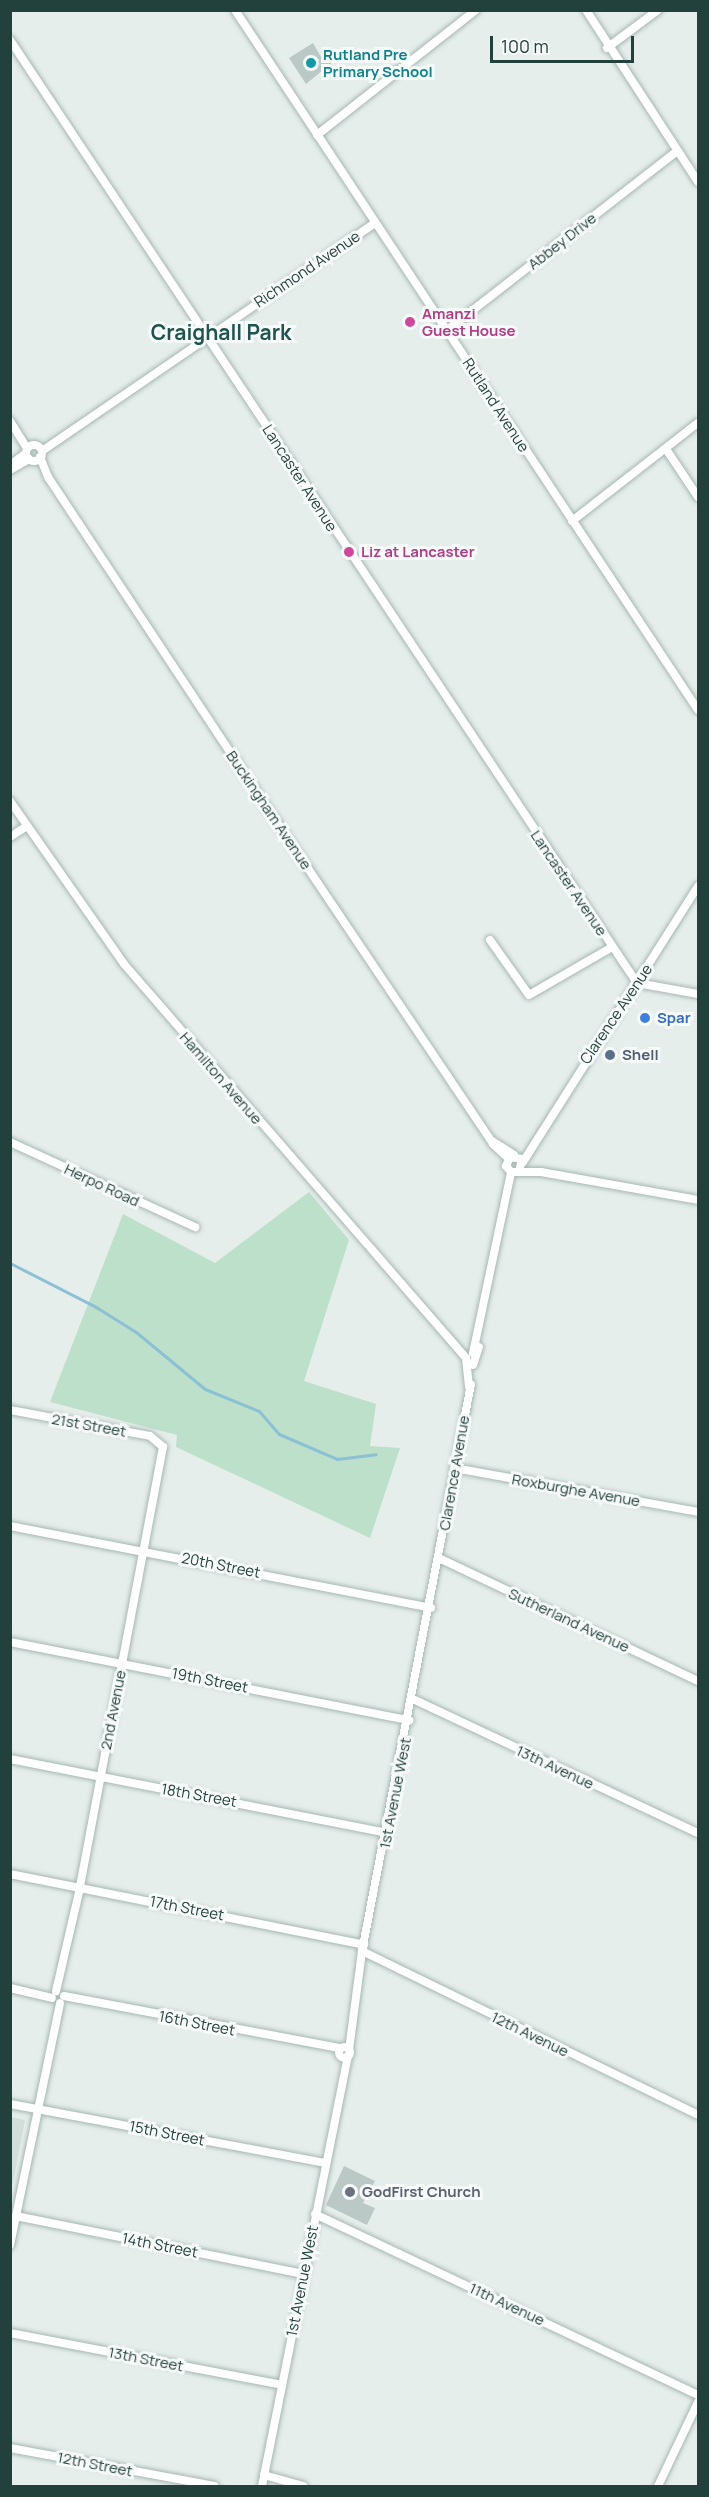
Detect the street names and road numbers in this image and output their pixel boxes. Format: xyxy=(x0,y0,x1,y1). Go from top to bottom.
street label: Abbey Drive xyxy=(524,209,600,273)
street label: Richmond Avenue xyxy=(251,227,363,311)
street label: Rutland Avenue xyxy=(459,355,533,455)
street label: Lancaster Avenue xyxy=(259,421,341,535)
street label: Buckingham Avenue xyxy=(223,747,315,873)
street label: Lancaster Avenue xyxy=(527,827,611,939)
street label: Clarence Avenue xyxy=(576,961,656,1067)
street label: Hamilton Avenue xyxy=(176,1028,266,1128)
street label: Herpo Road xyxy=(62,1160,142,1210)
street label: 21st Street xyxy=(50,1410,128,1440)
street label: Clarence Avenue xyxy=(435,1414,473,1532)
street label: Roxburghe Avenue xyxy=(510,1470,642,1510)
street label: 20th Street xyxy=(180,1549,262,1581)
street label: Sutherland Avenue xyxy=(506,1584,632,1656)
street label: 19th Street xyxy=(170,1664,250,1696)
street label: 2nd Avenue xyxy=(96,1669,130,1751)
street label: 1st Avenue West xyxy=(375,1736,415,1850)
street label: 13th Avenue xyxy=(513,1741,597,1793)
street label: 18th Street xyxy=(160,1779,238,1811)
street label: 17th Street xyxy=(148,1892,226,1924)
street label: 16th Street xyxy=(157,2007,237,2039)
street label: 12th Avenue xyxy=(488,2008,572,2060)
street label: 15th Street xyxy=(128,2117,206,2149)
street label: 1st Avenue West xyxy=(282,2224,322,2338)
street label: 14th Street xyxy=(121,2229,199,2261)
street label: 11th Avenue xyxy=(467,2279,547,2329)
street label: 13th Street xyxy=(107,2343,185,2375)
street label: 12th Street xyxy=(56,2448,134,2480)

